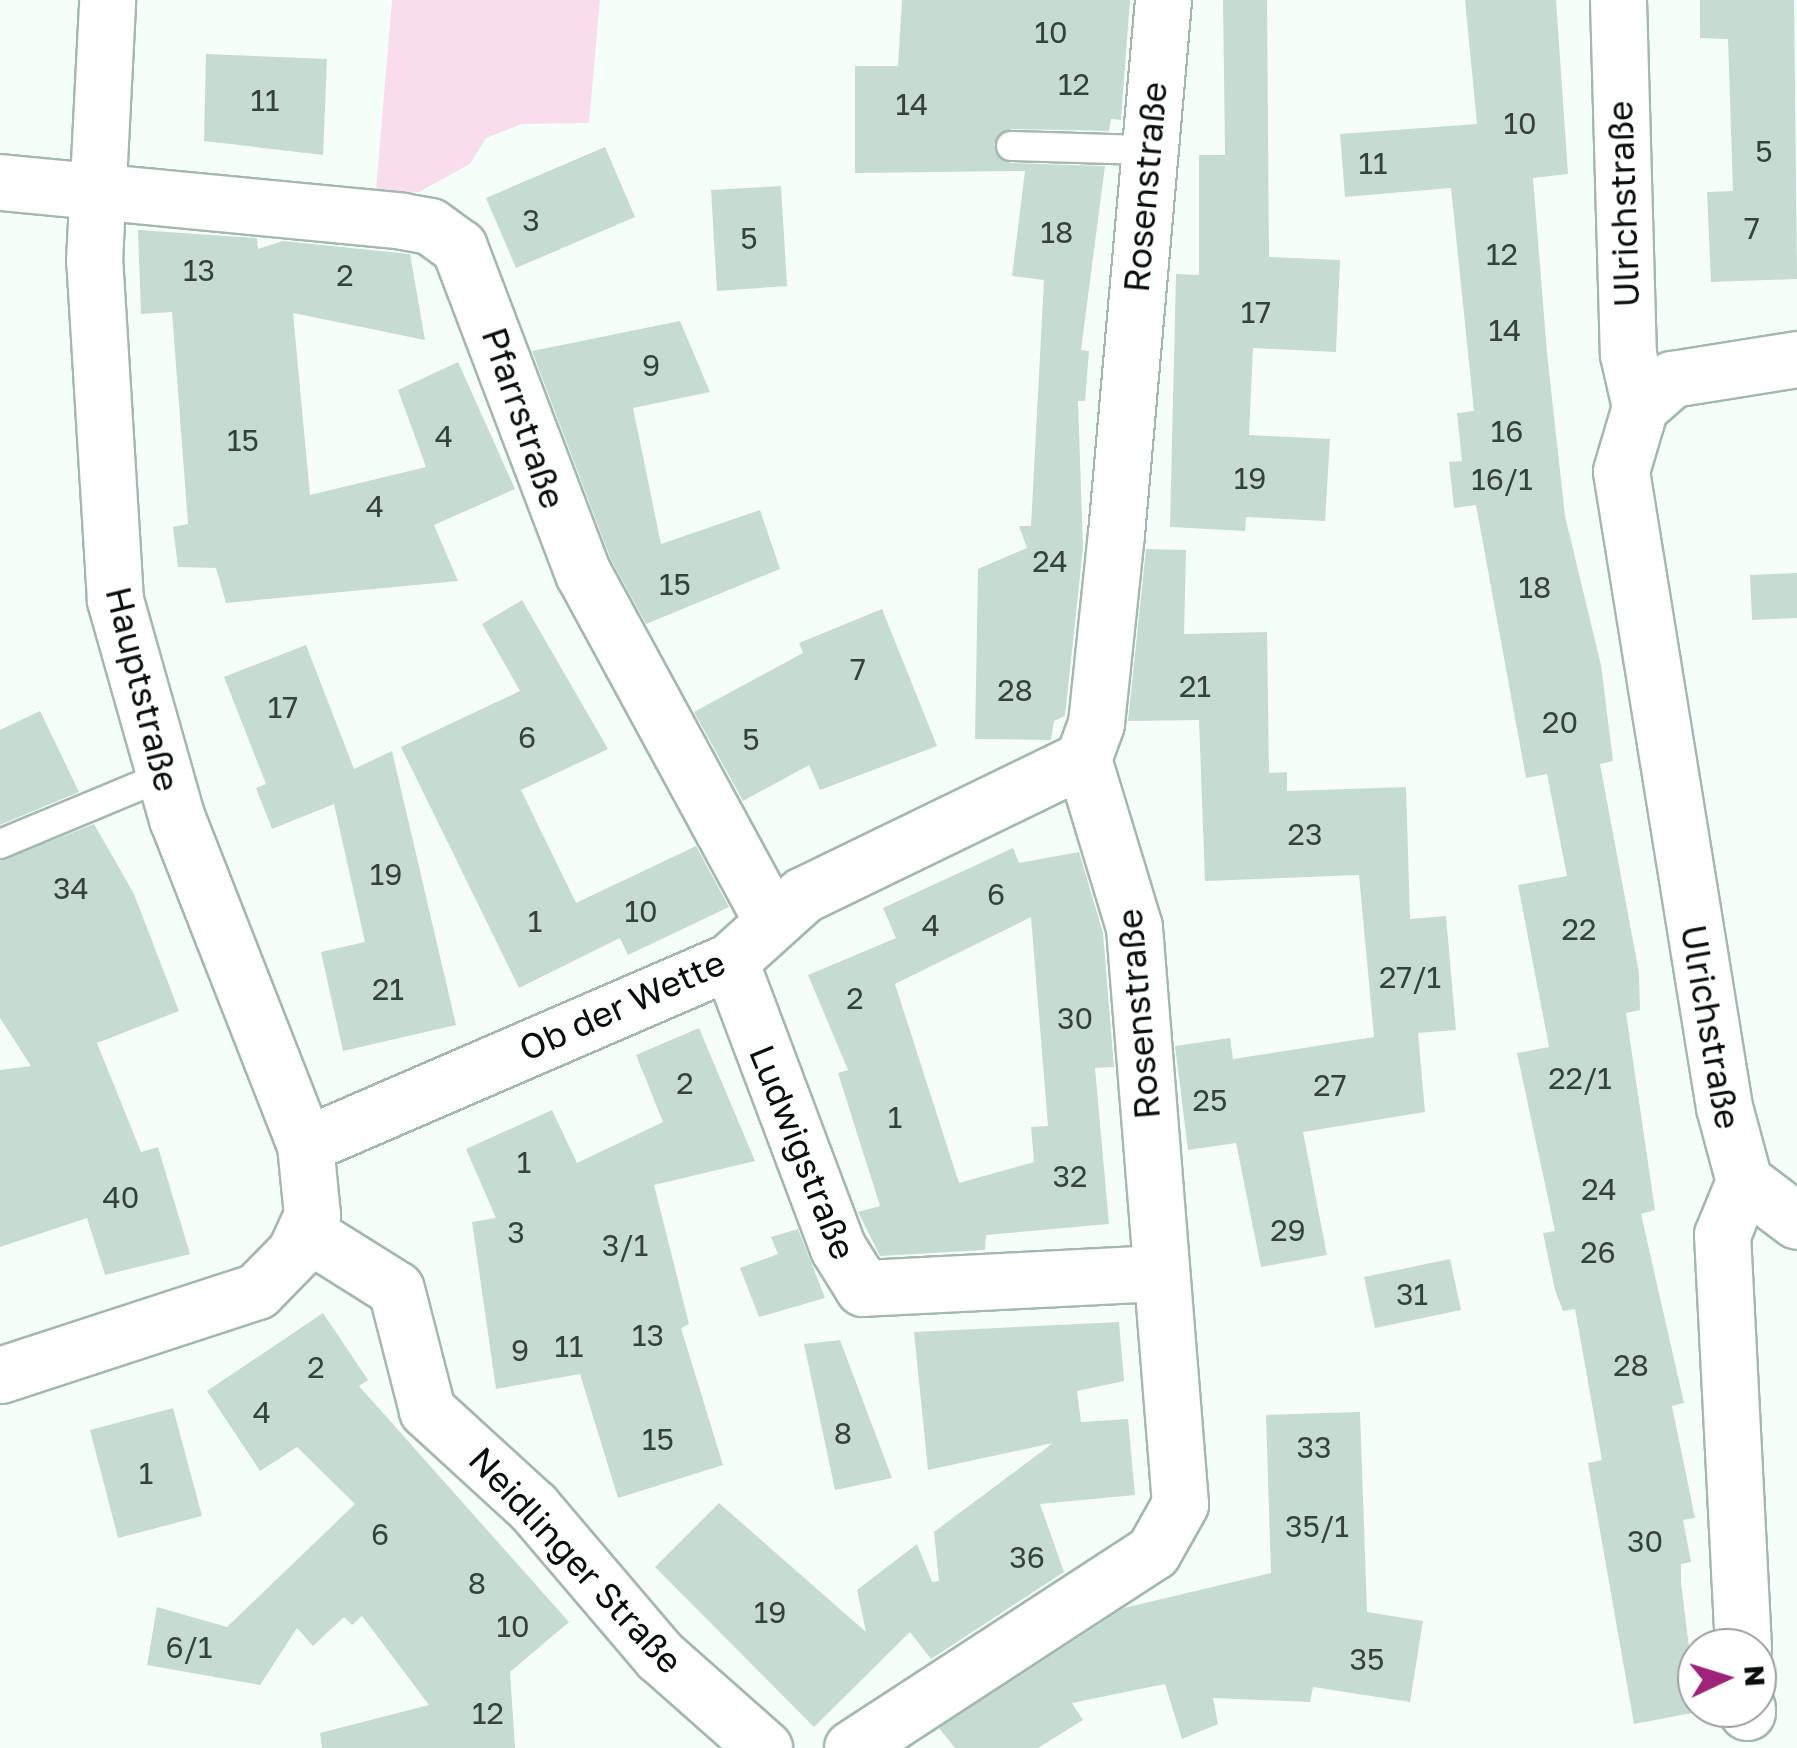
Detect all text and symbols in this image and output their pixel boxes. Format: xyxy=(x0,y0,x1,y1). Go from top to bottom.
house number: 10 xyxy=(1034,14,1068,50)
house number: 12 xyxy=(1058,66,1090,102)
street label: Rosenstraße xyxy=(1115,80,1175,294)
house number: 11 xyxy=(250,82,280,118)
house number: 14 xyxy=(896,86,928,122)
street label: Ulrichstraße xyxy=(1598,100,1648,308)
house number: 10 xyxy=(1503,105,1537,141)
house number: 5 xyxy=(1755,133,1773,169)
house number: 11 xyxy=(1358,145,1388,181)
house number: 3 xyxy=(522,202,540,238)
house number: 7 xyxy=(1744,210,1760,246)
house number: 18 xyxy=(1041,214,1073,250)
house number: 5 xyxy=(740,220,758,256)
house number: 12 xyxy=(1486,236,1518,272)
house number: 13 xyxy=(183,252,215,288)
house number: 2 xyxy=(336,257,354,293)
house number: 17 xyxy=(1241,294,1271,330)
house number: 14 xyxy=(1489,312,1521,348)
street label: Pfarrstraße xyxy=(473,322,575,514)
house number: 9 xyxy=(642,347,660,383)
house number: 16 xyxy=(1491,413,1523,449)
house number: 4 xyxy=(435,418,453,454)
house number: 15 xyxy=(227,422,259,458)
house number: 19 xyxy=(1234,460,1266,496)
house number: 16/1 xyxy=(1471,461,1533,497)
house number: 4 xyxy=(366,488,384,524)
house number: 24 xyxy=(1032,543,1068,579)
house number: 15 xyxy=(659,566,691,602)
house number: 18 xyxy=(1519,569,1551,605)
street label: Hauptstraße xyxy=(97,582,189,796)
house number: 7 xyxy=(850,651,866,687)
house number: 21 xyxy=(1179,668,1211,704)
house number: 28 xyxy=(997,672,1033,708)
house number: 17 xyxy=(268,689,298,725)
house number: 20 xyxy=(1542,704,1578,740)
house number: 6 xyxy=(518,719,536,755)
house number: 5 xyxy=(742,721,760,757)
house number: 23 xyxy=(1288,816,1322,852)
house number: 19 xyxy=(370,856,402,892)
house number: 34 xyxy=(53,870,89,906)
house number: 6 xyxy=(987,876,1005,912)
house number: 10 xyxy=(624,893,658,929)
house number: 1 xyxy=(528,903,542,939)
house number: 4 xyxy=(922,907,940,943)
street label: Rosenstraße xyxy=(1108,907,1168,1121)
house number: 22 xyxy=(1562,911,1596,947)
street label: Ulrichstraße xyxy=(1672,922,1750,1132)
street label: Ob der Wette xyxy=(513,941,731,1069)
house number: 27/1 xyxy=(1379,959,1441,995)
house number: 21 xyxy=(372,971,404,1007)
house number: 2 xyxy=(846,980,864,1016)
house number: 30 xyxy=(1057,1000,1093,1036)
street label: Ludwigstraße xyxy=(741,1039,865,1265)
house number: 22/1 xyxy=(1548,1060,1612,1096)
house number: 2 xyxy=(676,1065,694,1101)
house number: 27 xyxy=(1313,1067,1347,1103)
house number: 25 xyxy=(1193,1082,1227,1118)
house number: 1 xyxy=(888,1099,902,1135)
house number: 1 xyxy=(517,1144,531,1180)
house number: 32 xyxy=(1053,1158,1087,1194)
house number: 24 xyxy=(1581,1171,1617,1207)
house number: 40 xyxy=(103,1179,139,1215)
house number: 29 xyxy=(1270,1212,1306,1248)
house number: 3 xyxy=(507,1214,525,1250)
house number: 3/1 xyxy=(602,1227,648,1263)
house number: 26 xyxy=(1580,1234,1616,1270)
house number: 31 xyxy=(1396,1276,1428,1312)
house number: 13 xyxy=(632,1317,664,1353)
house number: 11 xyxy=(554,1328,584,1364)
house number: 9 xyxy=(511,1332,529,1368)
house number: 28 xyxy=(1613,1347,1649,1383)
house number: 2 xyxy=(307,1349,325,1385)
house number: 4 xyxy=(253,1394,271,1430)
house number: 8 xyxy=(834,1415,852,1451)
house number: 15 xyxy=(642,1421,674,1457)
house number: 33 xyxy=(1296,1429,1332,1465)
street label: Neidlinger Straße xyxy=(461,1438,691,1682)
house number: 1 xyxy=(139,1455,153,1491)
house number: 35/1 xyxy=(1285,1508,1349,1544)
house number: 6 xyxy=(371,1516,389,1552)
house number: 30 xyxy=(1627,1523,1663,1559)
house number: 36 xyxy=(1009,1539,1045,1575)
house number: 8 xyxy=(468,1565,486,1601)
house number: 19 xyxy=(754,1594,786,1630)
house number: 10 xyxy=(496,1608,530,1644)
north arrow xyxy=(1677,1628,1777,1728)
house number: 6/1 xyxy=(165,1629,213,1665)
house number: 35 xyxy=(1350,1641,1384,1677)
text: N xyxy=(1738,1664,1773,1688)
house number: 12 xyxy=(472,1695,504,1731)

